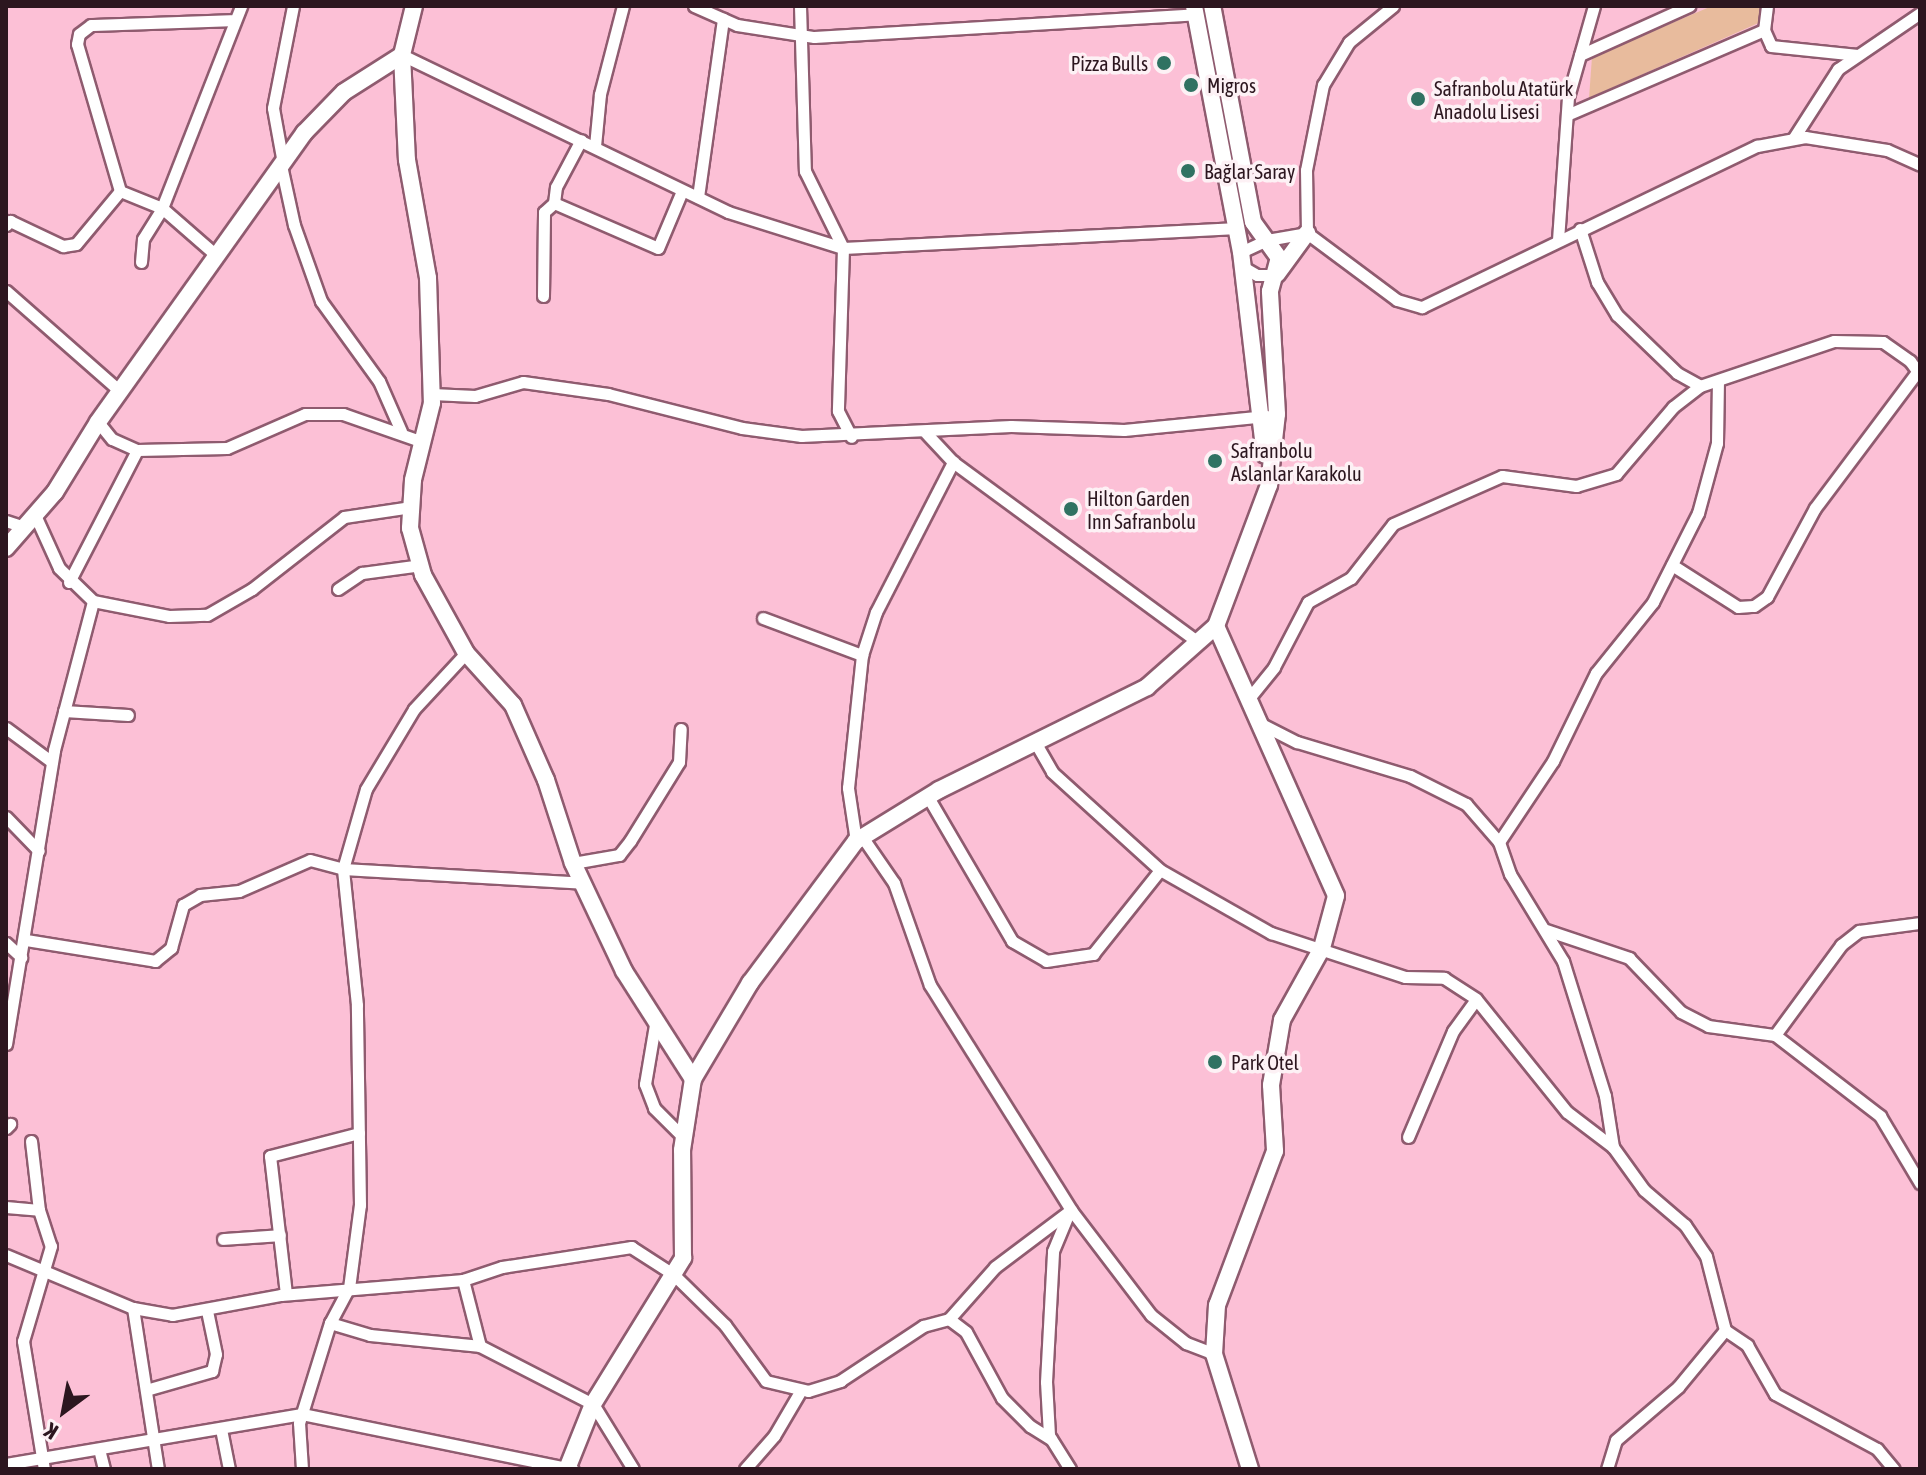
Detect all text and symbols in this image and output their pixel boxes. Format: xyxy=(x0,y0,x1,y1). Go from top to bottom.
place label: Pizza Bulls xyxy=(1071,51,1148,75)
marker: Pizza Bulls xyxy=(1155,54,1173,72)
place label: Migros xyxy=(1207,73,1256,97)
marker: Migros xyxy=(1182,76,1200,94)
place label: Safranbolu Atatürk Anadolu Lisesi xyxy=(1434,76,1573,123)
marker: Safranbolu Atatürk Anadolu Lisesi xyxy=(1409,90,1427,108)
place label: Bağlar Saray xyxy=(1204,159,1295,183)
marker: Bağlar Saray xyxy=(1179,162,1197,180)
place label: Safranbolu Aslanlar Karakolu xyxy=(1231,438,1362,485)
marker: Safranbolu Aslanlar Karakolu xyxy=(1206,452,1224,470)
place label: Hilton Garden Inn Safranbolu xyxy=(1087,486,1196,533)
marker: Hilton Garden Inn Safranbolu xyxy=(1062,500,1080,518)
place label: Park Otel xyxy=(1231,1050,1299,1074)
marker: Park Otel xyxy=(1206,1053,1224,1071)
north arrow xyxy=(24,1371,104,1451)
text: K xyxy=(40,1417,63,1445)

